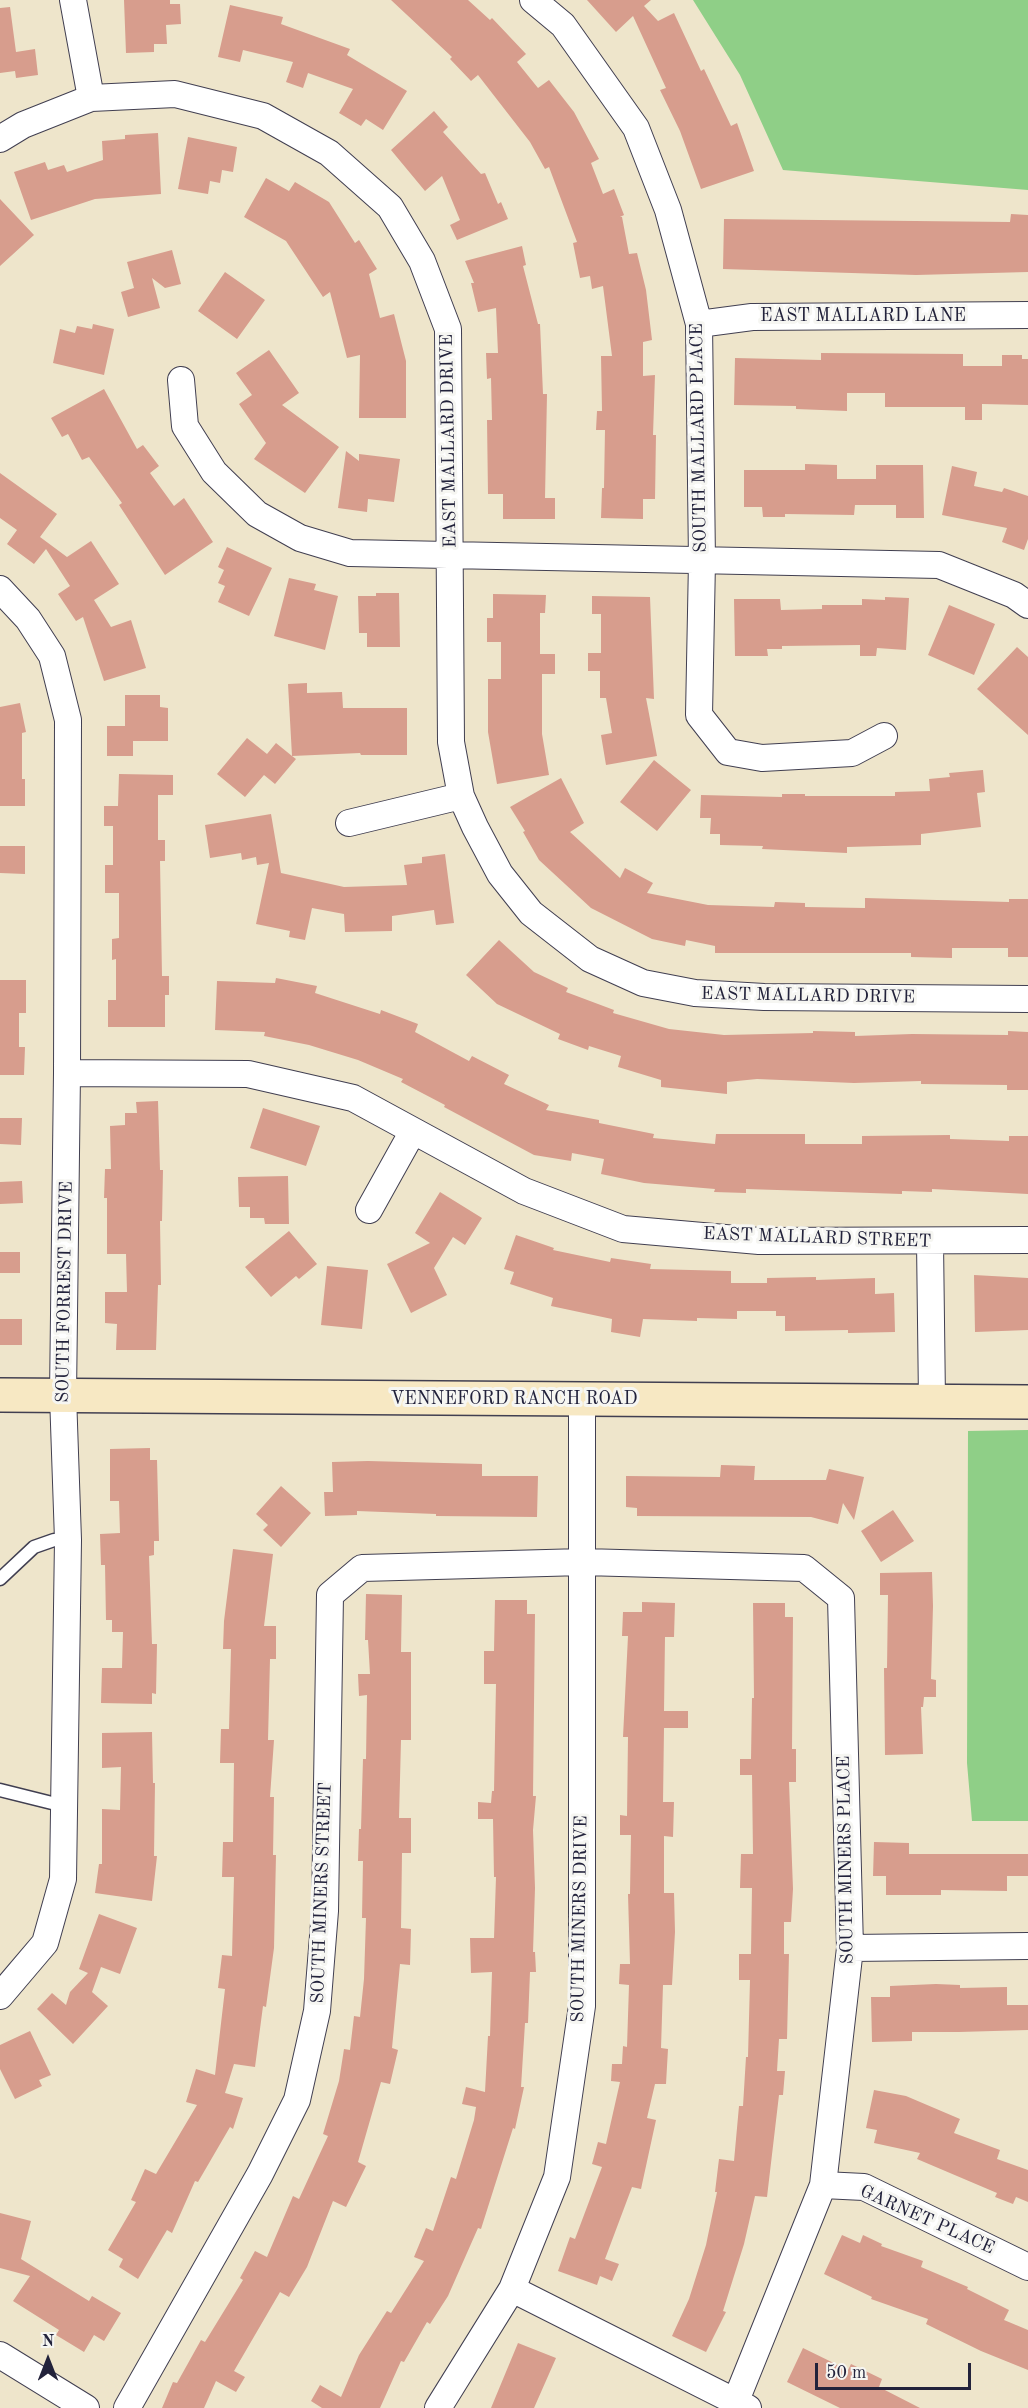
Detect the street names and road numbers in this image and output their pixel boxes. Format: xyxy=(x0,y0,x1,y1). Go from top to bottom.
street label: EAST MALLARD LANE xyxy=(760,305,966,327)
street label: SOUTH MALLARD PLACE xyxy=(686,323,712,553)
street label: EAST MALLARD DRIVE xyxy=(436,334,462,548)
street label: EAST MALLARD DRIVE xyxy=(701,983,915,1009)
street label: SOUTH FORREST DRIVE xyxy=(52,1181,78,1403)
street label: EAST MALLARD STREET xyxy=(702,1223,932,1253)
street label: VENNEFORD RANCH ROAD xyxy=(390,1388,638,1410)
street label: SOUTH MINERS PLACE xyxy=(833,1756,859,1964)
street label: SOUTH MINERS STREET xyxy=(307,1782,337,2004)
street label: SOUTH MINERS DRIVE xyxy=(567,1815,593,2023)
street label: GARNET PLACE xyxy=(856,2181,998,2259)

